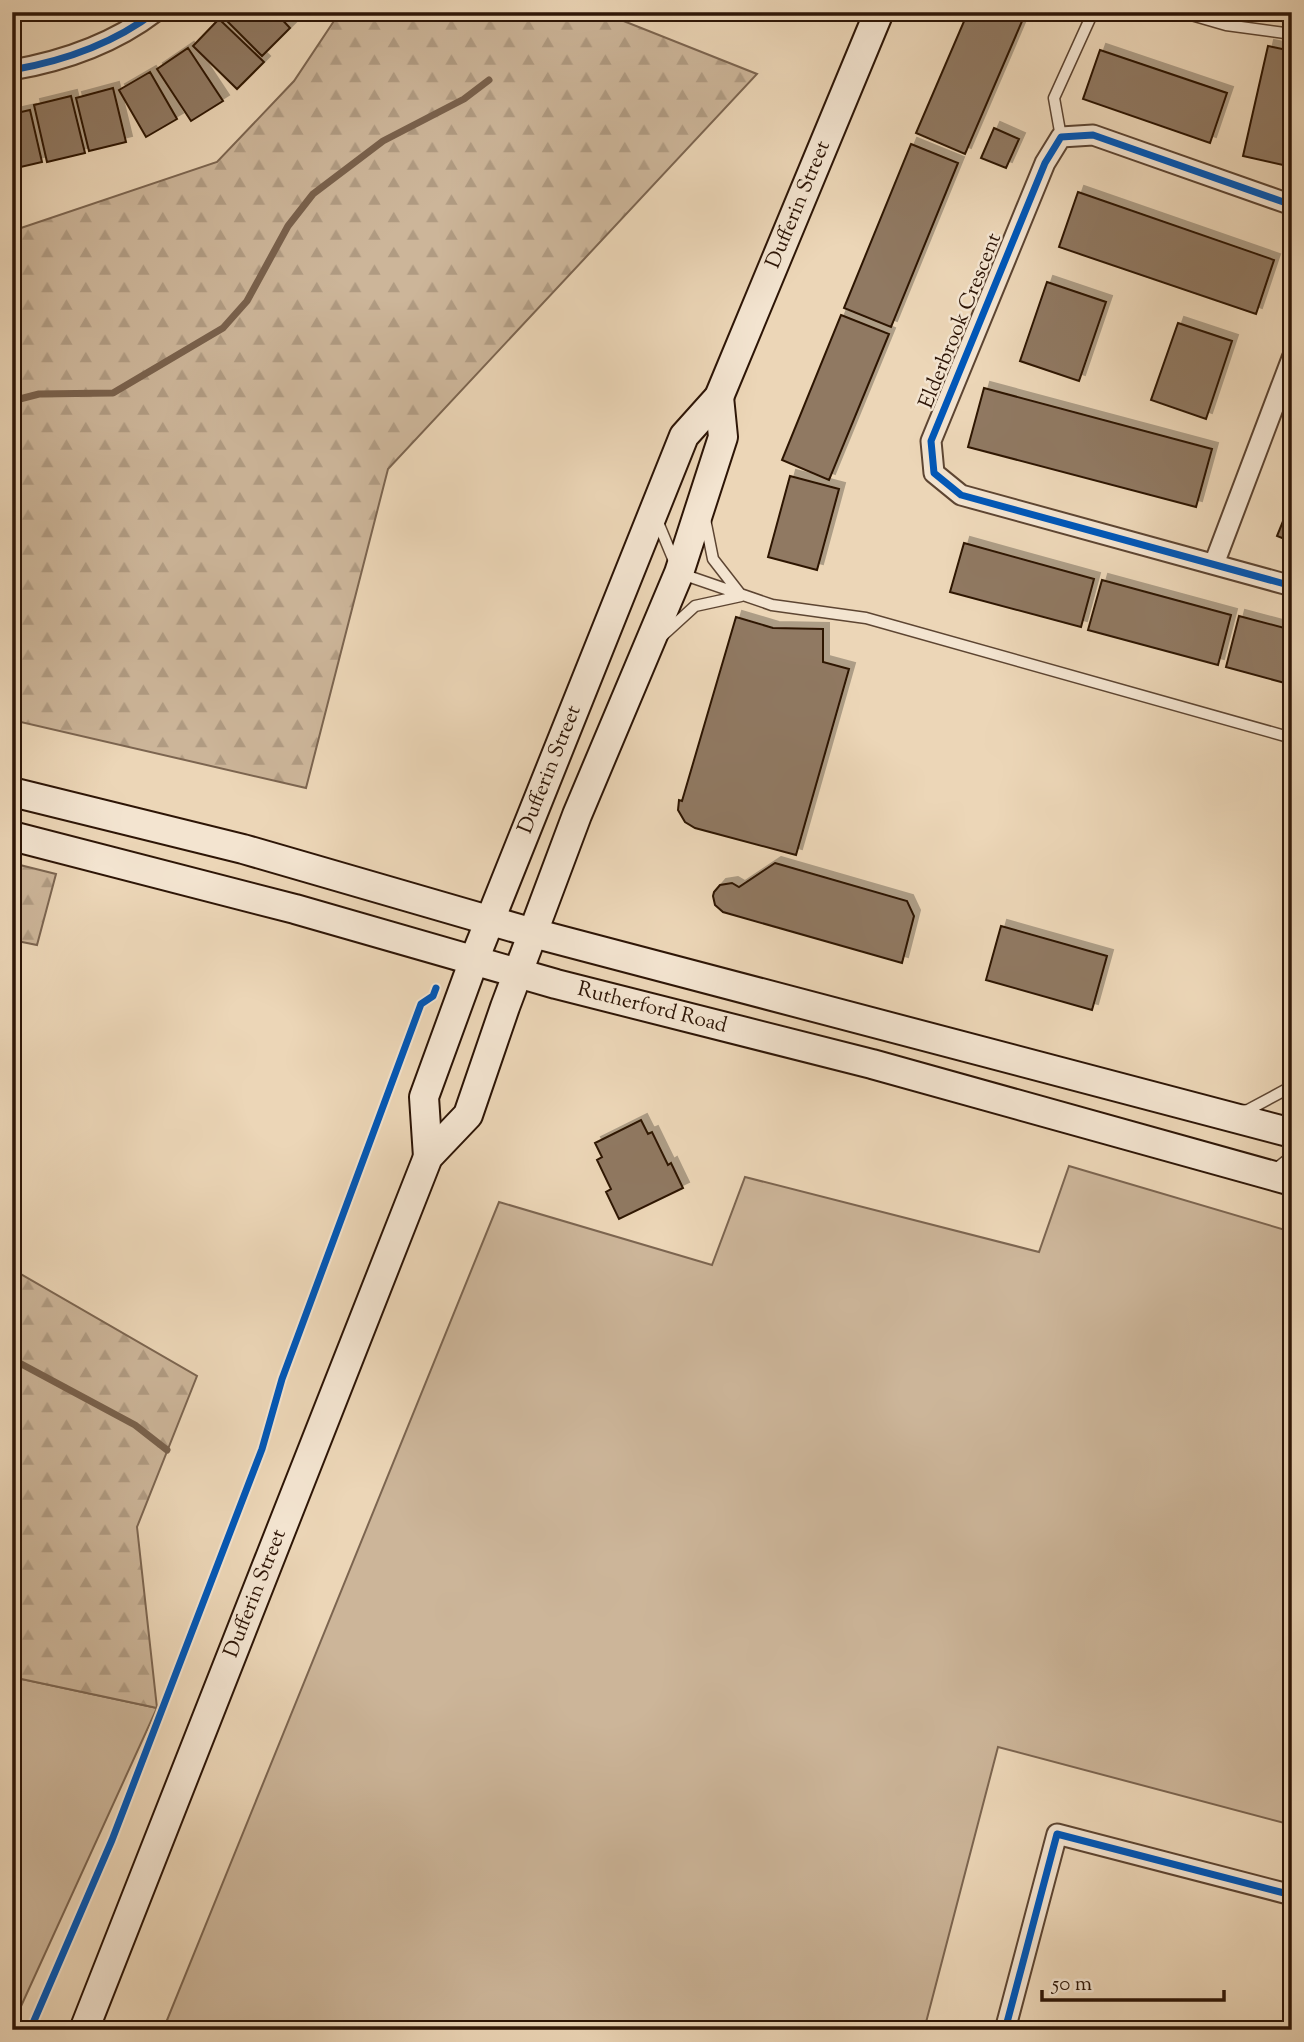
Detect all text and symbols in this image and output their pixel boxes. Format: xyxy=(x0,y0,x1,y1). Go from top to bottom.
street label: Dufferin Street xyxy=(759,136,839,273)
street label: Elderbrook Crescent xyxy=(912,229,1010,413)
street label: Dufferin Street xyxy=(511,701,589,838)
street label: Rutherford Road xyxy=(574,975,730,1042)
street label: Dufferin Street xyxy=(217,1525,295,1662)
scale bar xyxy=(1042,1958,1224,2002)
text: 50 m xyxy=(1051,1970,1092,2000)

